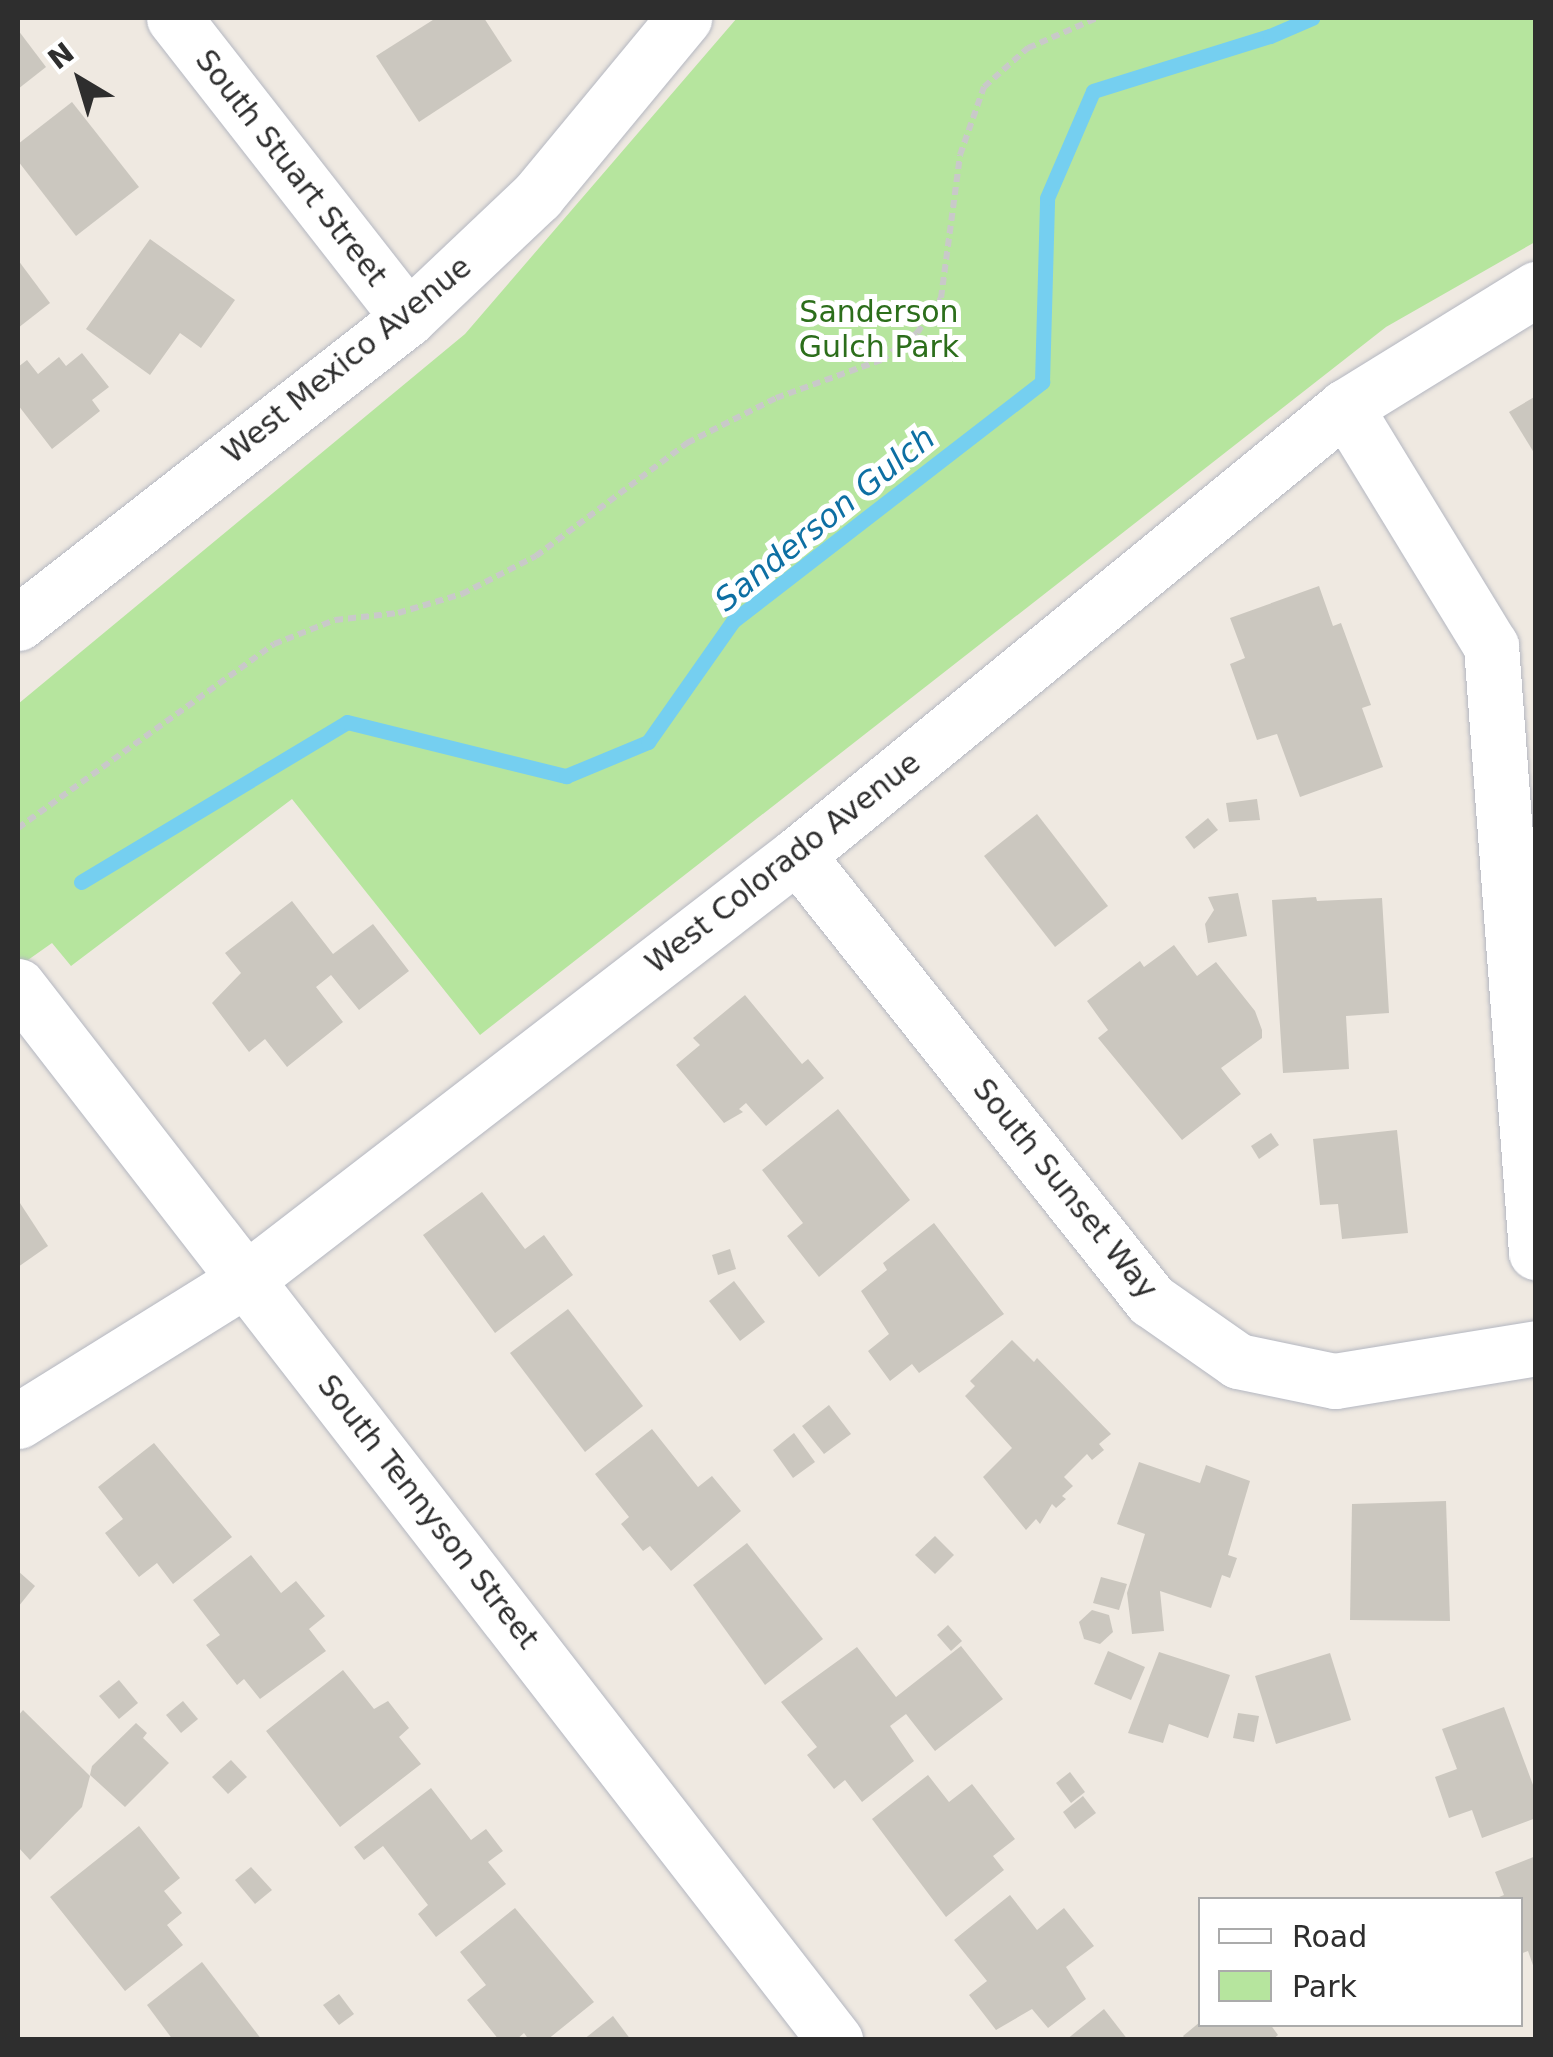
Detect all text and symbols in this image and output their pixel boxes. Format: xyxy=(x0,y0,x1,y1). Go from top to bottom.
north arrow xyxy=(30,30,130,130)
text: N xyxy=(42,36,81,76)
street label: South Stuart Street xyxy=(188,43,394,293)
street label: West Mexico Avenue xyxy=(216,249,478,471)
park label: Sanderson Gulch Park xyxy=(799,294,959,364)
water label: Sanderson Gulch xyxy=(707,419,943,619)
street label: West Colorado Avenue xyxy=(639,745,927,981)
street label: South Sunset Way xyxy=(965,1072,1165,1306)
street label: South Tennyson Street xyxy=(310,1368,546,1656)
legend xyxy=(1198,1897,1523,2027)
text: Road xyxy=(1292,1919,1367,1954)
text: Park xyxy=(1292,1969,1357,2004)

